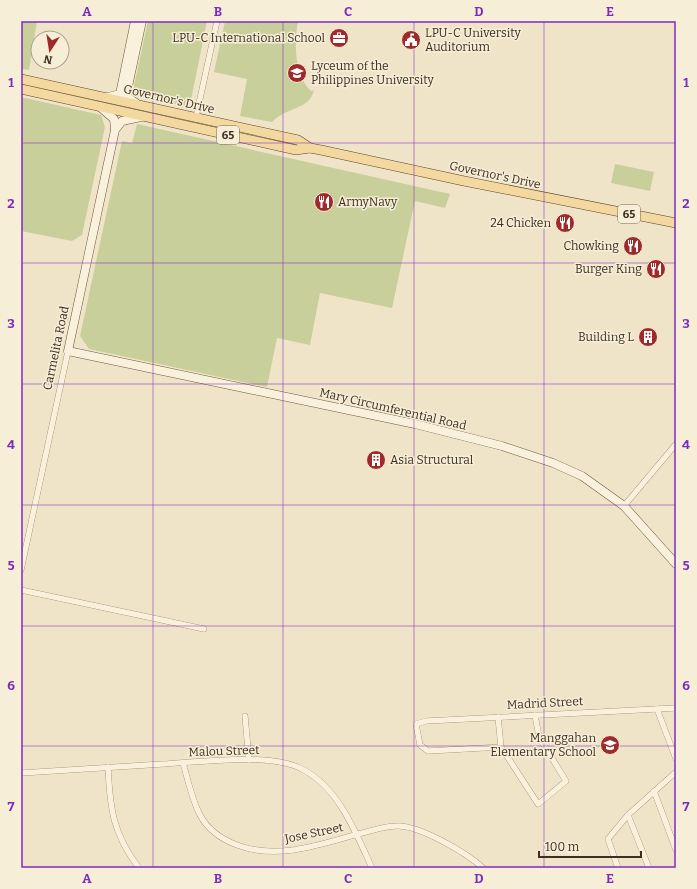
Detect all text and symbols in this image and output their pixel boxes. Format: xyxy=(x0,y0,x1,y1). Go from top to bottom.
text: A xyxy=(82,4,92,19)
text: B xyxy=(214,4,222,19)
text: C xyxy=(344,4,352,19)
text: D xyxy=(474,4,484,19)
text: E xyxy=(606,4,614,19)
place label: LPU-C University Auditorium xyxy=(425,26,522,54)
office icon: LPU-C International School xyxy=(328,27,350,49)
public building icon: LPU-C University Auditorium xyxy=(400,29,422,51)
north arrow xyxy=(30,30,70,70)
place label: LPU-C International School xyxy=(172,31,326,45)
text: N xyxy=(42,52,54,67)
place label: Lyceum of the Philippines University xyxy=(311,59,435,87)
school or university icon: Lyceum of the Philippines University xyxy=(286,62,308,84)
text: 1 xyxy=(8,75,14,90)
text: 1 xyxy=(683,75,689,90)
street label: Governor's Drive xyxy=(122,82,216,116)
road number: 65 xyxy=(217,126,239,144)
street label: Governor's Drive xyxy=(448,158,542,192)
restaurant icon: ArmyNavy xyxy=(313,191,335,213)
place label: ArmyNavy xyxy=(338,195,398,209)
text: 2 xyxy=(7,196,15,211)
text: 2 xyxy=(682,196,690,211)
road number: 65 xyxy=(618,205,640,223)
restaurant icon: 24 Chicken xyxy=(554,212,576,234)
place label: 24 Chicken xyxy=(490,216,551,230)
restaurant icon: Chowking xyxy=(622,235,644,257)
place label: Chowking xyxy=(564,239,619,253)
restaurant icon: Burger King xyxy=(645,258,667,280)
place label: Burger King xyxy=(575,262,642,276)
street label: Carmelita Road xyxy=(40,305,72,391)
text: 3 xyxy=(7,316,15,331)
text: 3 xyxy=(682,316,690,331)
building icon: Building L xyxy=(637,326,659,348)
place label: Building L xyxy=(578,330,634,344)
street label: Mary Circumferential Road xyxy=(318,385,468,433)
text: 4 xyxy=(7,437,15,452)
text: 4 xyxy=(682,437,690,452)
building icon: Asia Structural xyxy=(365,449,387,471)
place label: Asia Structural xyxy=(390,453,474,467)
text: 5 xyxy=(7,558,15,573)
text: 5 xyxy=(682,558,690,573)
text: 6 xyxy=(7,678,15,693)
text: 6 xyxy=(682,678,690,693)
street label: Madrid Street xyxy=(507,694,584,712)
place label: Manggahan Elementary School xyxy=(490,731,597,759)
school or university icon: Manggahan Elementary School xyxy=(599,734,621,756)
street label: Malou Street xyxy=(188,743,260,759)
text: 7 xyxy=(8,799,15,814)
text: 7 xyxy=(683,799,690,814)
street label: Jose Street xyxy=(283,820,345,846)
scale bar xyxy=(539,833,641,859)
text: 100 m xyxy=(545,840,580,854)
text: A xyxy=(82,871,92,886)
text: B xyxy=(214,871,222,886)
text: C xyxy=(344,871,352,886)
text: D xyxy=(474,871,484,886)
text: E xyxy=(606,871,614,886)

